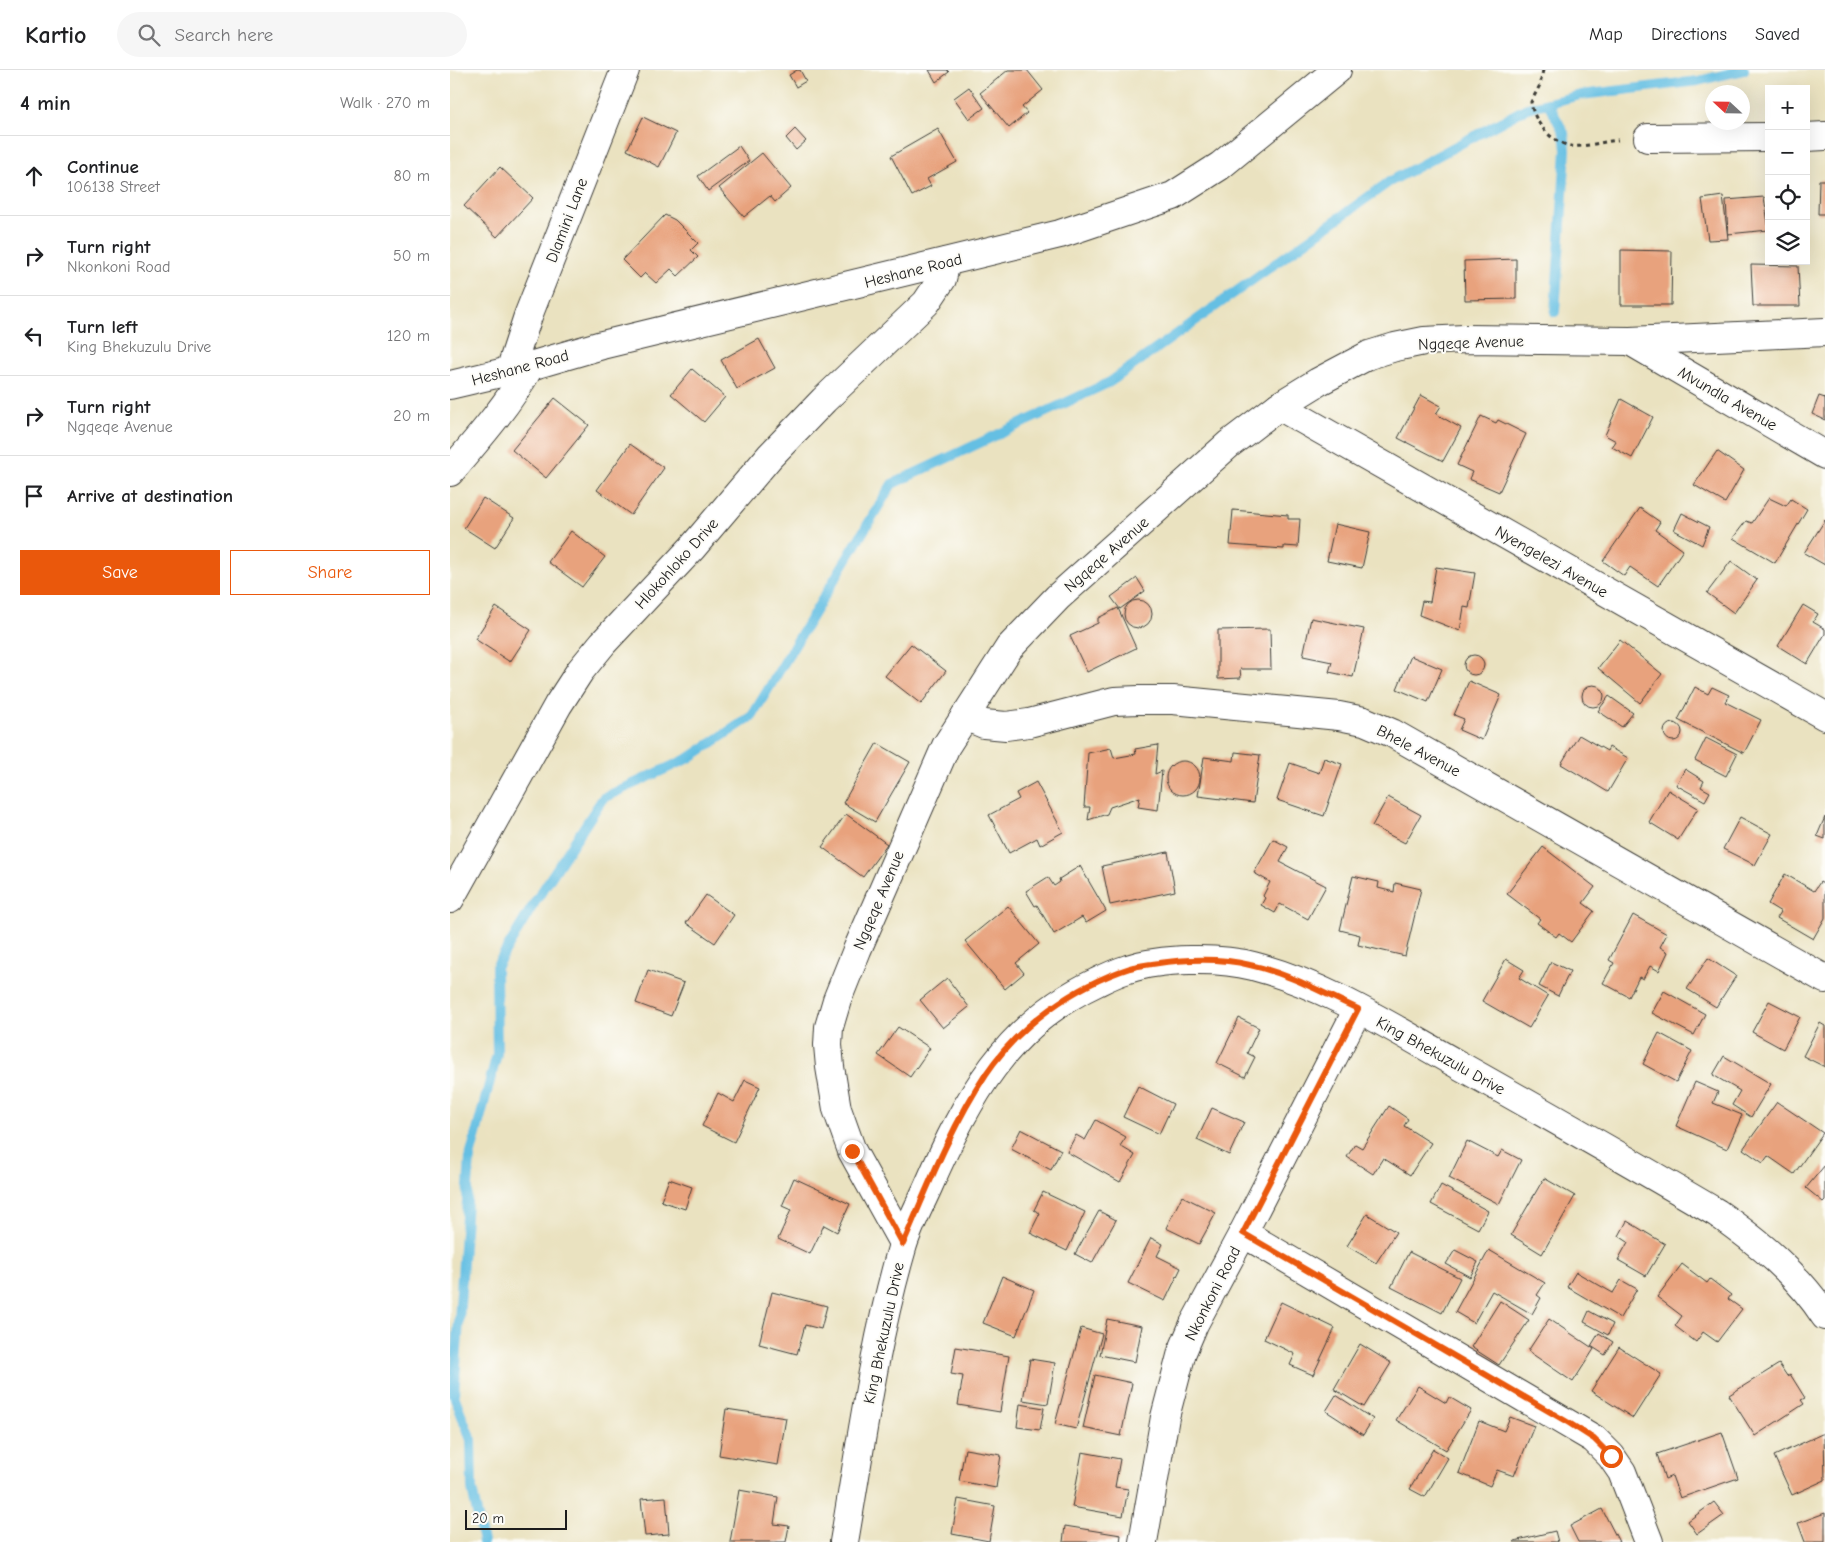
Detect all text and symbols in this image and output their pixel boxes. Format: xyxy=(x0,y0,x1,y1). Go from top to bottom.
search box xyxy=(117,12,467,57)
text: Kartio xyxy=(25,21,87,49)
icon: search xyxy=(135,21,163,49)
text: Search here xyxy=(175,24,273,46)
text: Map xyxy=(1589,24,1623,45)
text: Directions xyxy=(1651,24,1727,45)
text: Saved xyxy=(1755,24,1800,45)
north arrow xyxy=(1705,85,1750,130)
map controls xyxy=(1765,85,1810,265)
button: + xyxy=(1765,85,1810,130)
text: 4 min xyxy=(20,91,71,115)
text: Walk · 270 m xyxy=(340,94,430,112)
button: − xyxy=(1765,130,1810,175)
text: Continue xyxy=(67,156,139,178)
icon: ahead xyxy=(20,162,48,190)
text: 80 m xyxy=(393,167,430,185)
street label: Dlamini Lane xyxy=(543,175,591,265)
button: locate xyxy=(1765,175,1810,220)
text: 106138 Street xyxy=(67,178,160,196)
button: layers xyxy=(1765,220,1810,265)
text: Turn right xyxy=(67,236,151,258)
icon: right xyxy=(20,242,48,270)
text: 50 m xyxy=(393,247,430,265)
street label: Heshane Road xyxy=(863,250,964,292)
text: Nkonkoni Road xyxy=(67,258,171,276)
text: Turn left xyxy=(67,316,138,338)
icon: left xyxy=(20,322,48,350)
text: 120 m xyxy=(387,327,430,345)
street label: Ngqeqe Avenue xyxy=(1418,332,1524,354)
text: King Bhekuzulu Drive xyxy=(67,338,211,356)
street label: Heshane Road xyxy=(470,346,571,390)
street label: Mvundla Avenue xyxy=(1675,363,1780,435)
text: Turn right xyxy=(67,396,151,418)
icon: right xyxy=(20,402,48,430)
text: 20 m xyxy=(393,407,430,425)
text: Ngqeqe Avenue xyxy=(67,418,173,436)
icon: arrive xyxy=(20,482,48,510)
text: Arrive at destination xyxy=(67,485,233,507)
street label: Ngqeqe Avenue xyxy=(1061,513,1152,596)
street label: Hlokohloko Drive xyxy=(631,515,722,613)
street label: Nyengelezi Avenue xyxy=(1492,522,1611,601)
button: Save xyxy=(20,550,220,595)
button: Share xyxy=(230,550,430,595)
street label: Bhele Avenue xyxy=(1374,721,1463,780)
street label: Ngqeqe Avenue xyxy=(850,848,908,953)
street label: King Bhekuzulu Drive xyxy=(1373,1013,1508,1099)
route end xyxy=(841,1140,864,1163)
street label: Nkonkoni Road xyxy=(1181,1243,1244,1344)
street label: King Bhekuzulu Drive xyxy=(860,1261,908,1406)
route start xyxy=(1600,1445,1623,1468)
scale bar xyxy=(465,1507,568,1530)
text: 20 m xyxy=(472,1510,504,1527)

